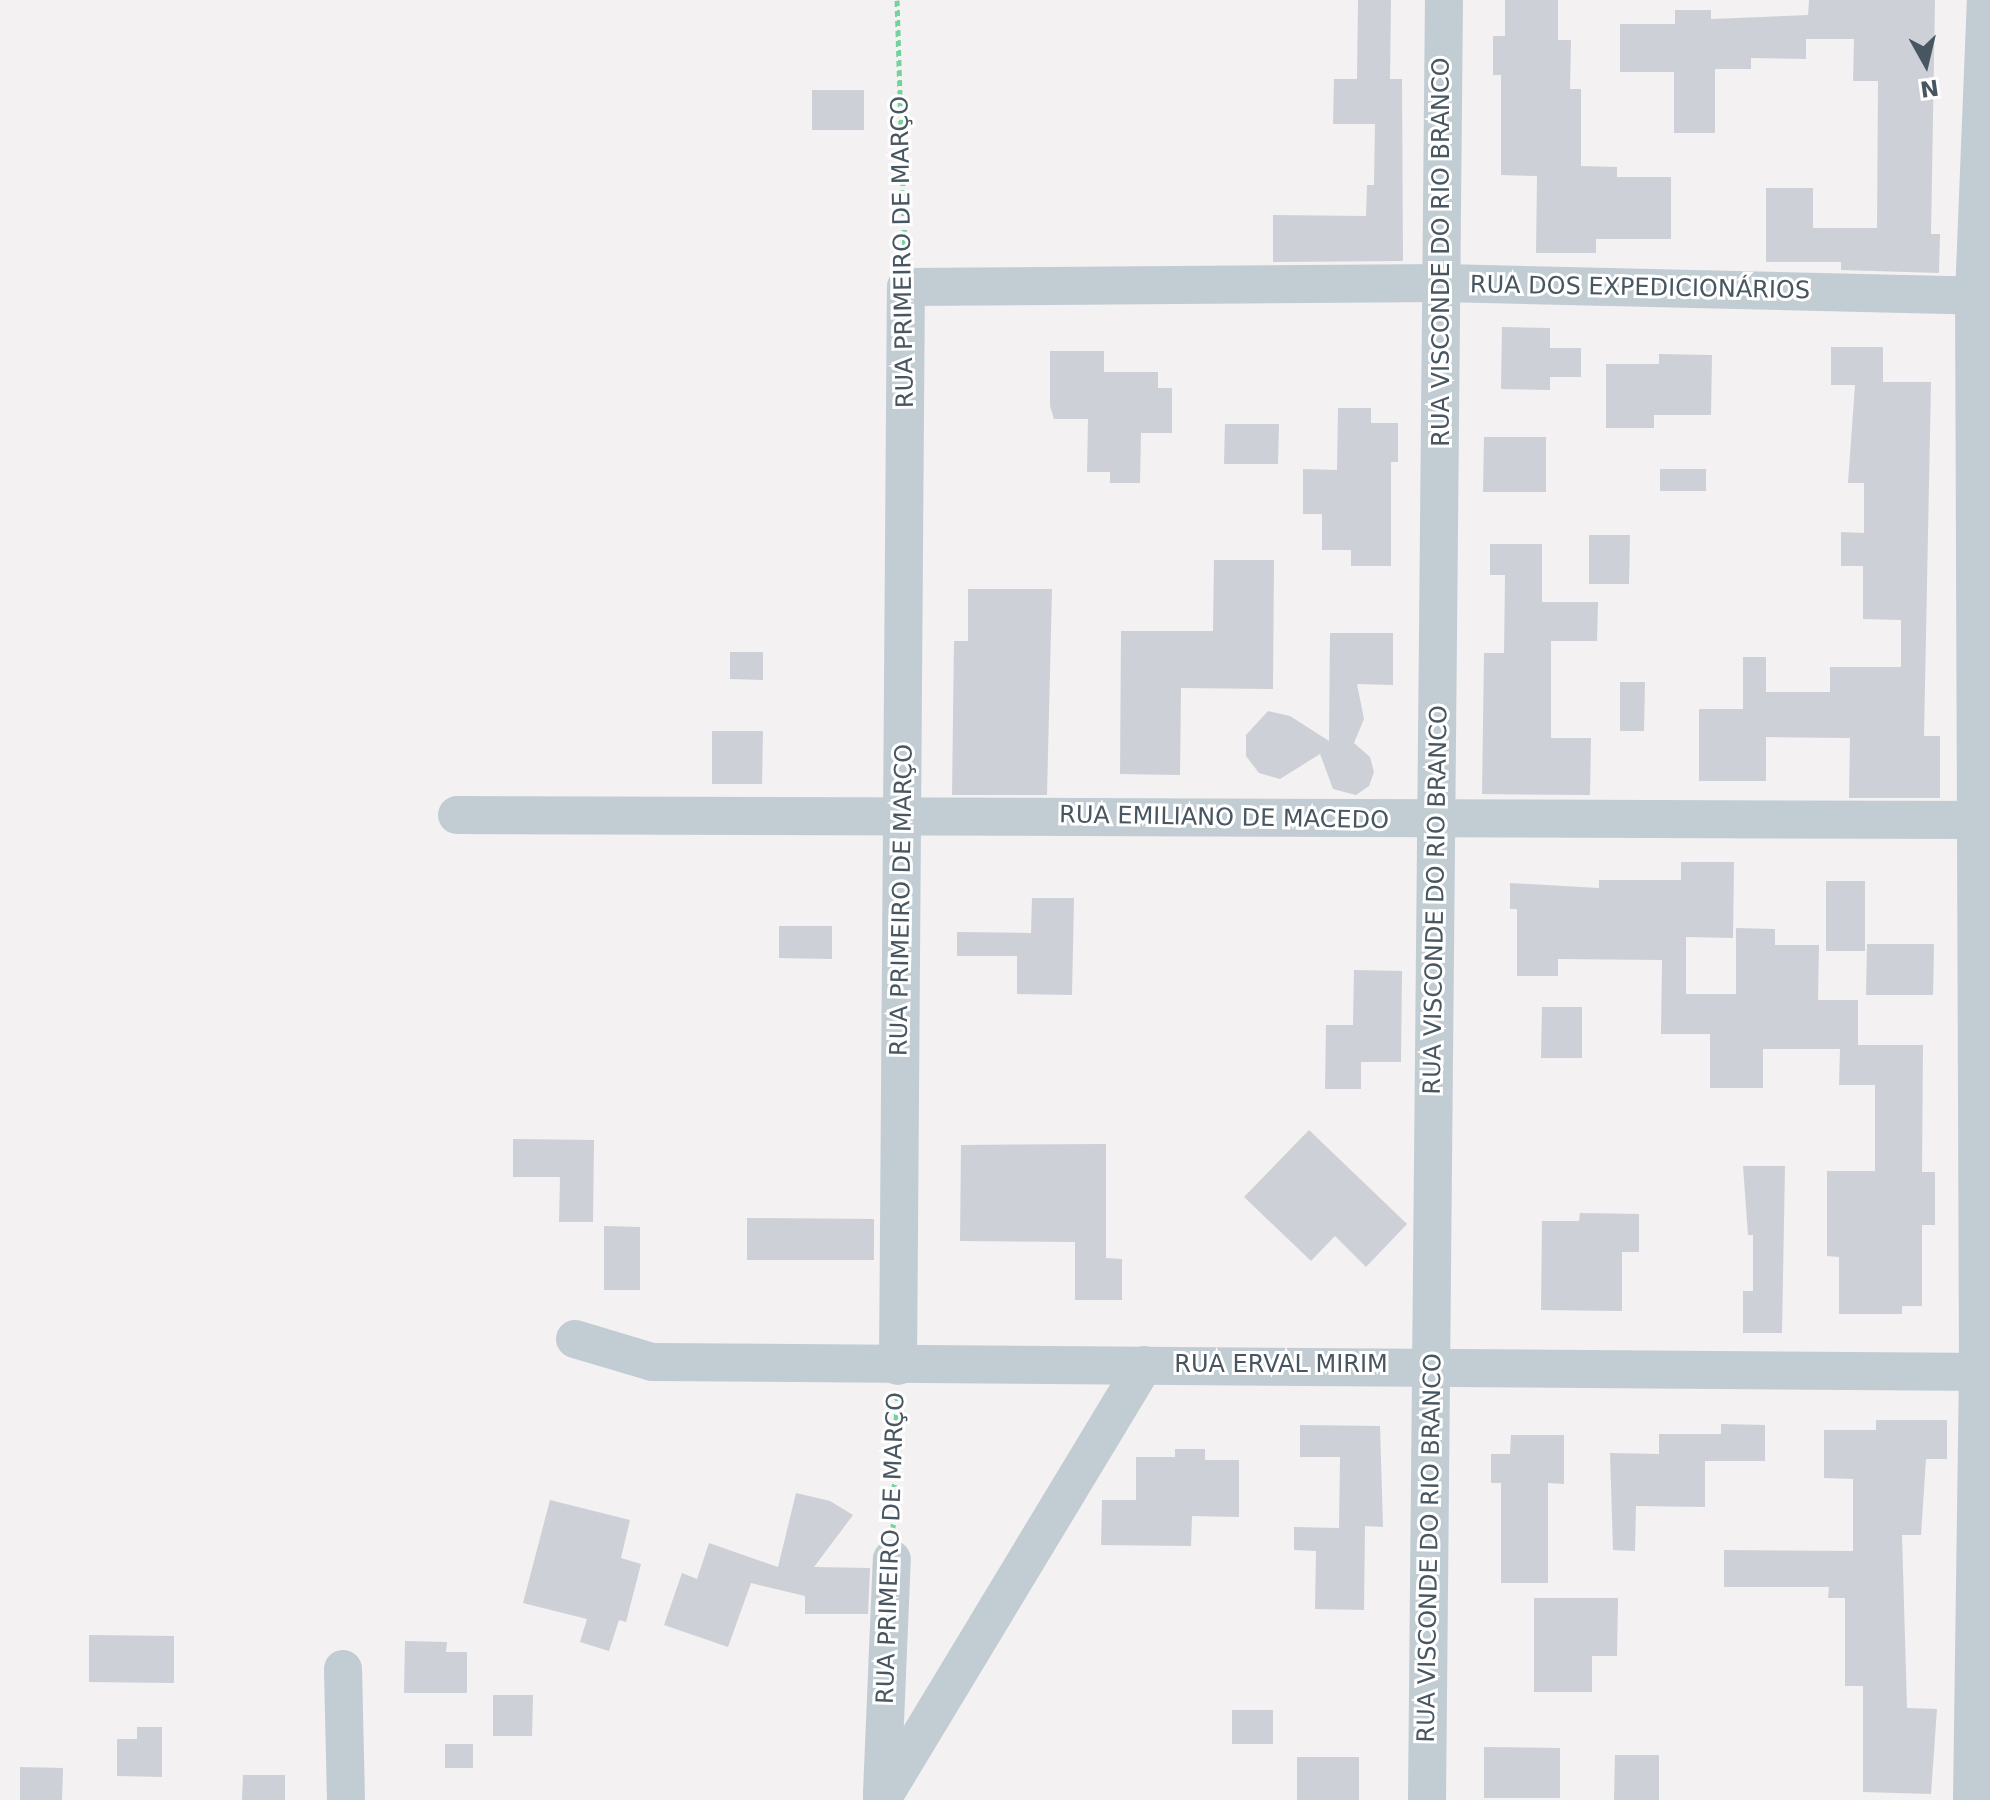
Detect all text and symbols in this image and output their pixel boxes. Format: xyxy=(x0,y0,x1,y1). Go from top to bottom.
north arrow xyxy=(1886,24,1966,104)
street label: RUA VISCONDE DO RIO BRANCO xyxy=(1428,57,1456,447)
text: N xyxy=(1919,75,1940,102)
street label: RUA PRIMEIRO DE MARÇO xyxy=(886,96,920,408)
street label: RUA DOS EXPEDICIONÁRIOS xyxy=(1470,271,1810,305)
street label: RUA VISCONDE DO RIO BRANCO xyxy=(1418,705,1454,1095)
street label: RUA PRIMEIRO DE MARÇO xyxy=(885,744,919,1056)
street label: RUA EMILIANO DE MACEDO xyxy=(1059,801,1389,835)
street label: RUA ERVAL MIRIM xyxy=(1174,1351,1388,1379)
street label: RUA VISCONDE DO RIO BRANCO xyxy=(1412,1353,1448,1743)
street label: RUA PRIMEIRO DE MARÇO xyxy=(871,1391,911,1705)

